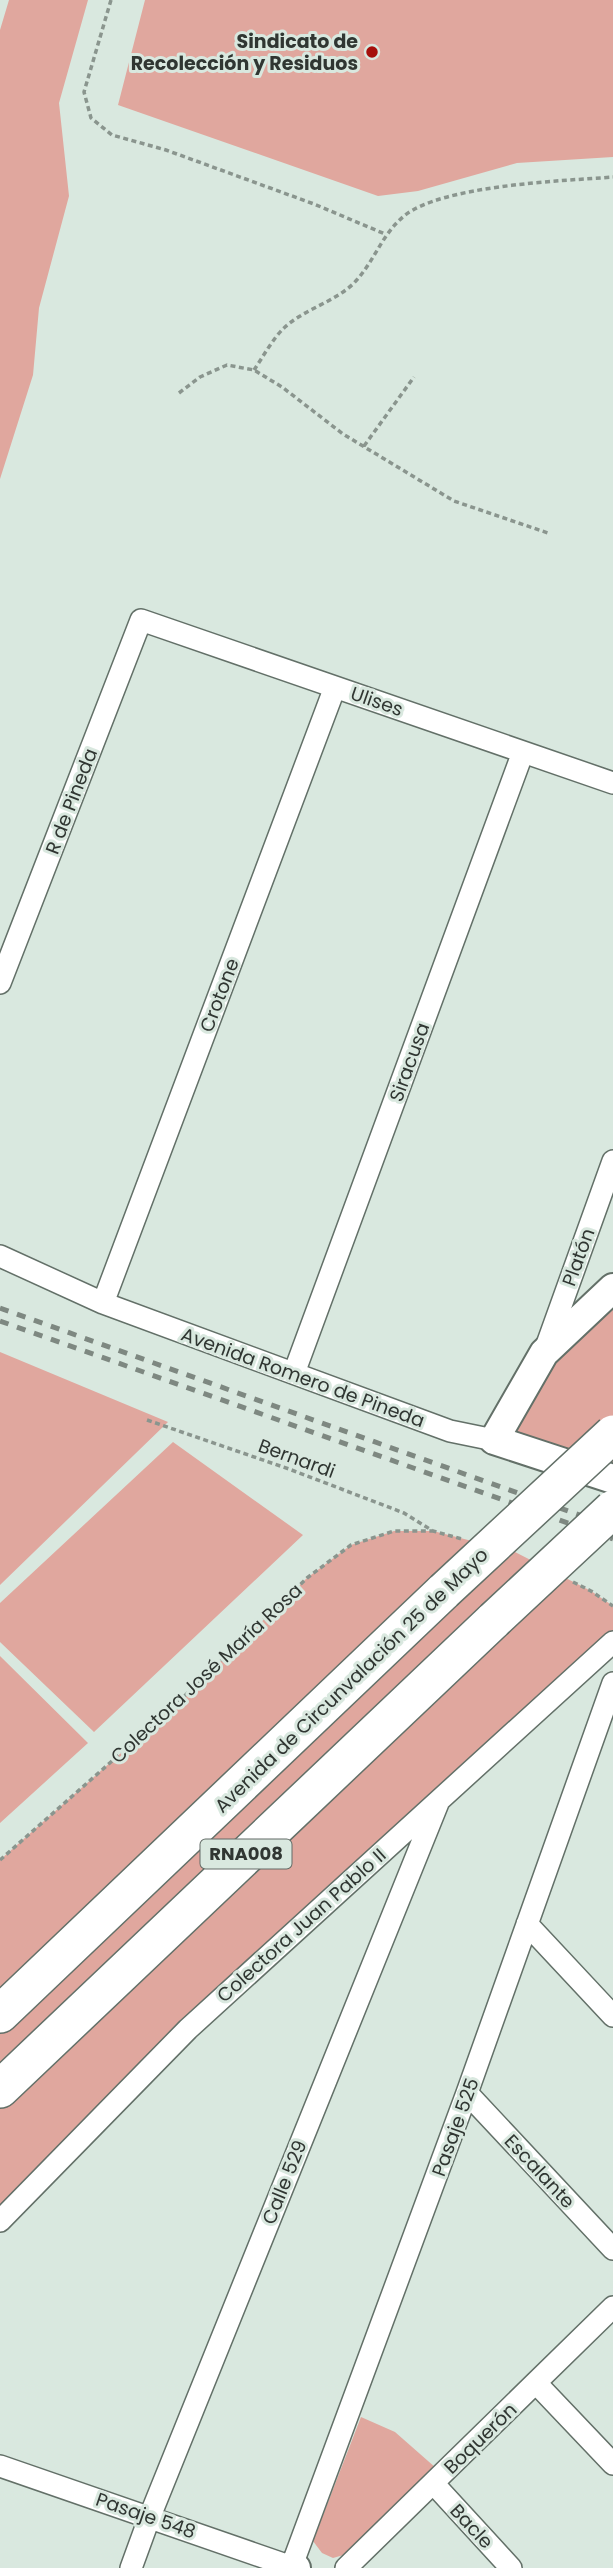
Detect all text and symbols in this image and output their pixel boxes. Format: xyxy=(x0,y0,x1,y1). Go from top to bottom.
place label: Sindicato de Recolección y Residuos xyxy=(131,28,358,77)
marker: Sindicato de Recolección y Residuos xyxy=(364,44,380,60)
street label: Ulises xyxy=(347,680,407,723)
street label: R de Pineda xyxy=(39,744,104,858)
street label: Crotone xyxy=(193,954,246,1036)
street label: Siracusa xyxy=(383,1019,436,1105)
street label: Platón xyxy=(556,1224,601,1290)
street label: Avenida Romero de Pineda xyxy=(177,1321,428,1434)
street label: Bernardi xyxy=(255,1432,339,1485)
street label: Avenida de Circunvalación 25 de Mayo xyxy=(208,1542,494,1819)
street label: Colectora José María Rosa xyxy=(105,1577,308,1770)
road number: RNA008 xyxy=(201,1840,292,1868)
street label: Colectora Juan Pablo II xyxy=(211,1842,392,2009)
street label: Pasaje 525 xyxy=(425,2074,486,2180)
street label: Escalante xyxy=(498,2128,581,2214)
street label: Calle 529 xyxy=(255,2136,314,2228)
street label: Boquerón xyxy=(438,2397,523,2480)
street label: Pasaje 548 xyxy=(92,2486,199,2545)
street label: Bacle xyxy=(444,2498,499,2555)

